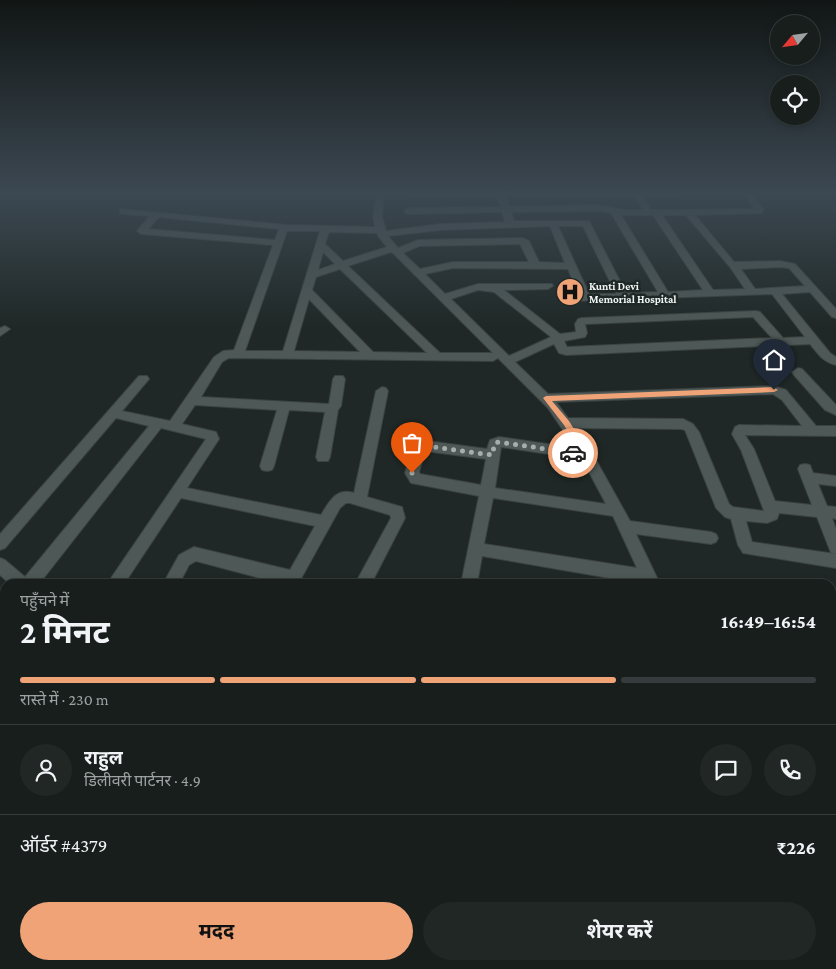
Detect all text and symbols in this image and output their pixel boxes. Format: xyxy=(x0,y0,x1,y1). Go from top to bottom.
north arrow xyxy=(770,15,820,65)
map controls xyxy=(770,15,820,125)
button: locate xyxy=(770,75,820,125)
hospital icon: Kunti Devi Memorial Hospital xyxy=(555,277,585,307)
place label: Kunti Devi Memorial Hospital xyxy=(589,280,677,305)
pin xyxy=(753,339,795,390)
icon: home xyxy=(760,346,788,374)
pin xyxy=(391,422,433,473)
courier xyxy=(548,428,598,478)
icon: bag xyxy=(398,429,426,457)
icon: car xyxy=(559,439,587,467)
text: पहुँचने में xyxy=(20,592,69,609)
text: 16:49–16:54 xyxy=(721,611,816,632)
text: 2 मिनट xyxy=(20,614,110,650)
text: रास्ते में · 230 m xyxy=(20,691,109,708)
button: person xyxy=(20,744,72,796)
button: chat xyxy=(700,744,752,796)
button: phone xyxy=(764,744,816,796)
text: राहुल xyxy=(84,747,123,768)
text: डिलीवरी पार्टनर · 4.9 xyxy=(84,772,201,789)
text: ऑर्डर #4379 xyxy=(20,835,107,856)
text: ₹226 xyxy=(777,837,816,858)
button: मदद xyxy=(20,902,413,960)
button: शेयर करें xyxy=(423,902,816,960)

